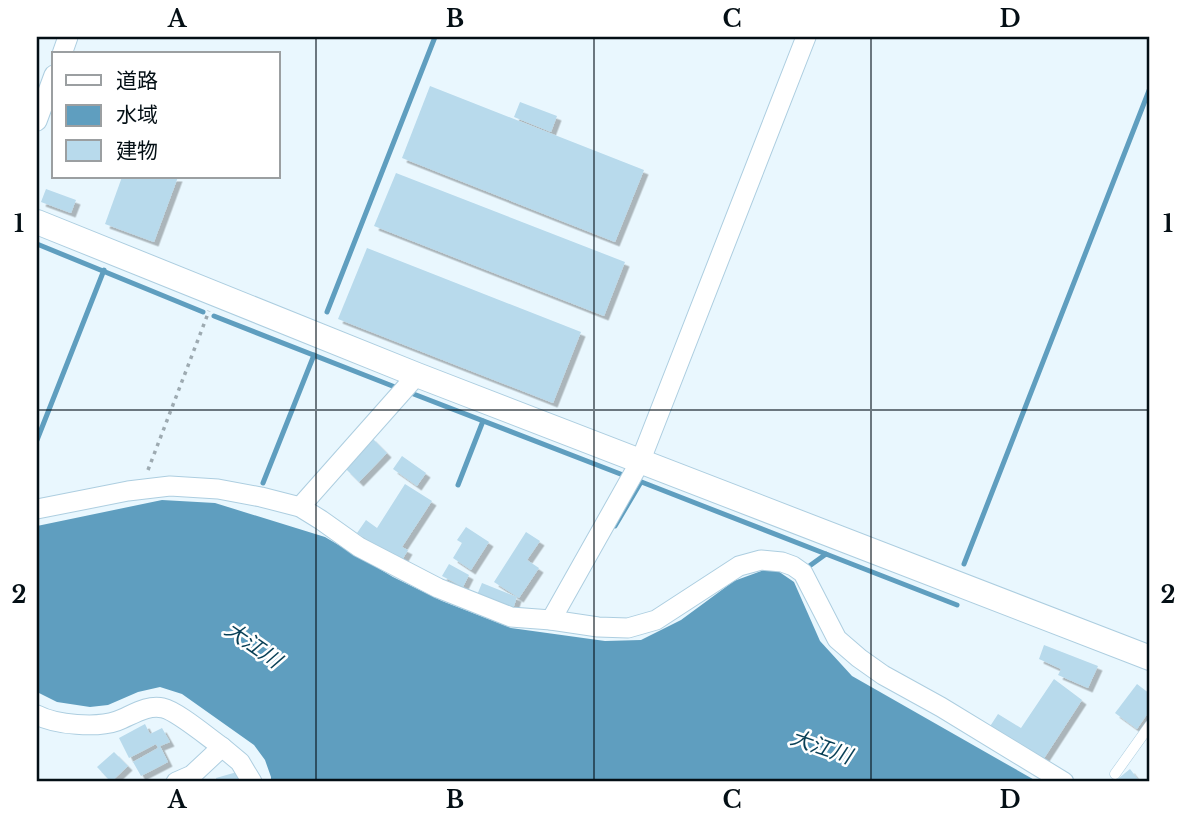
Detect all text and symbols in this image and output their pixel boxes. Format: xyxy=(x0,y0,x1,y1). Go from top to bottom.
text: A xyxy=(167,5,188,33)
text: B xyxy=(446,5,464,33)
text: C xyxy=(723,5,741,33)
text: D xyxy=(999,5,1021,33)
legend xyxy=(52,52,280,178)
text: 道路 xyxy=(116,68,158,94)
text: 水域 xyxy=(116,102,158,128)
text: 建物 xyxy=(116,138,158,164)
text: 1 xyxy=(14,210,24,238)
text: 1 xyxy=(1163,210,1173,238)
text: 2 xyxy=(12,581,26,609)
text: 2 xyxy=(1161,581,1175,609)
water label: 大江川 xyxy=(220,616,288,675)
water label: 大江川 xyxy=(787,724,857,770)
text: A xyxy=(167,786,188,814)
text: B xyxy=(446,786,464,814)
text: C xyxy=(723,786,741,814)
text: D xyxy=(999,786,1021,814)

